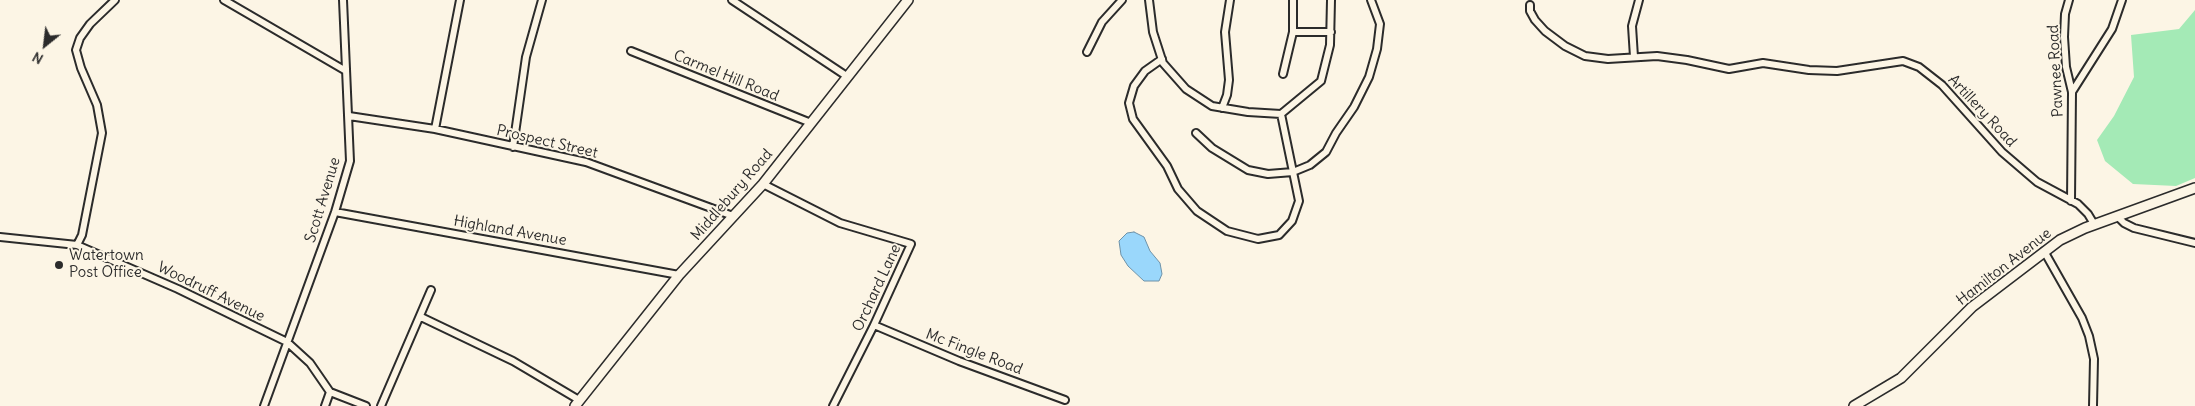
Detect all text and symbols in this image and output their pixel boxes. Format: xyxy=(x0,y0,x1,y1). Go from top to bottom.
north arrow xyxy=(20,20,70,70)
street label: Pawnee Road xyxy=(2045,24,2067,118)
street label: Carmel Hill Road xyxy=(671,47,781,105)
text: N xyxy=(29,48,46,68)
street label: Artillery Road xyxy=(1944,71,2020,151)
street label: Prospect Street xyxy=(495,122,599,162)
street label: Middlebury Road xyxy=(687,146,777,244)
street label: Scott Avenue xyxy=(302,155,344,245)
street label: Highland Avenue xyxy=(452,212,568,250)
street label: Hamilton Avenue xyxy=(1953,224,2055,310)
street label: Orchard Lane xyxy=(849,242,905,334)
place label: Watertown Post Office xyxy=(69,247,144,282)
street label: Woodruff Avenue xyxy=(154,258,268,326)
marker: Watertown Post Office xyxy=(53,259,65,271)
street label: Mc Fingle Road xyxy=(923,325,1025,379)

